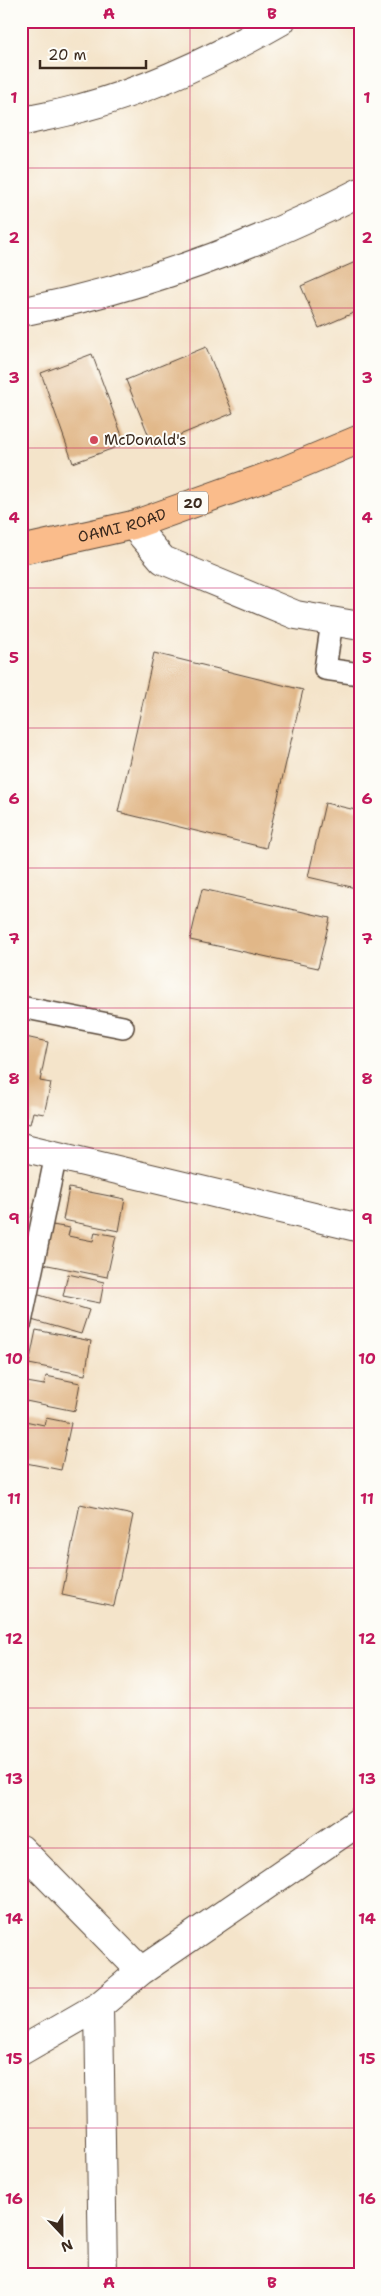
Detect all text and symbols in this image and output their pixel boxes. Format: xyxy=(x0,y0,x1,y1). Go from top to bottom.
text: A xyxy=(103,3,115,24)
text: B xyxy=(267,3,277,24)
scale bar xyxy=(40,38,146,70)
text: 20 m xyxy=(48,45,87,65)
text: 1 xyxy=(10,87,18,108)
text: 1 xyxy=(363,87,371,108)
text: 2 xyxy=(8,227,20,248)
text: 2 xyxy=(361,227,373,248)
text: 3 xyxy=(8,367,20,388)
text: 3 xyxy=(361,367,373,388)
place label: McDonald's xyxy=(104,430,186,450)
marker: McDonald's xyxy=(88,434,100,446)
road number: 20 xyxy=(178,492,208,514)
street label: OAMI ROAD xyxy=(76,504,169,547)
text: 4 xyxy=(8,507,20,528)
text: 4 xyxy=(361,507,373,528)
text: 5 xyxy=(9,647,19,668)
text: 5 xyxy=(362,647,372,668)
text: 6 xyxy=(8,788,20,809)
text: 6 xyxy=(361,788,373,809)
text: 7 xyxy=(8,928,20,949)
text: 7 xyxy=(361,928,373,949)
text: 8 xyxy=(8,1068,20,1089)
text: 8 xyxy=(361,1068,373,1089)
text: 9 xyxy=(8,1208,20,1229)
text: 9 xyxy=(361,1208,373,1229)
text: 10 xyxy=(5,1348,23,1369)
text: 10 xyxy=(358,1348,376,1369)
text: 11 xyxy=(7,1488,21,1509)
text: 11 xyxy=(360,1488,374,1509)
text: 12 xyxy=(5,1628,23,1649)
text: 12 xyxy=(358,1628,376,1649)
text: 13 xyxy=(5,1768,23,1789)
text: 13 xyxy=(358,1768,376,1789)
text: 14 xyxy=(5,1908,23,1929)
text: 14 xyxy=(358,1908,376,1929)
text: 15 xyxy=(5,2048,23,2069)
text: 15 xyxy=(358,2048,376,2069)
text: 16 xyxy=(5,2188,23,2209)
text: 16 xyxy=(358,2188,376,2209)
north arrow xyxy=(38,2208,88,2258)
text: N xyxy=(58,2236,75,2256)
text: A xyxy=(103,2272,115,2293)
text: B xyxy=(267,2272,277,2293)

